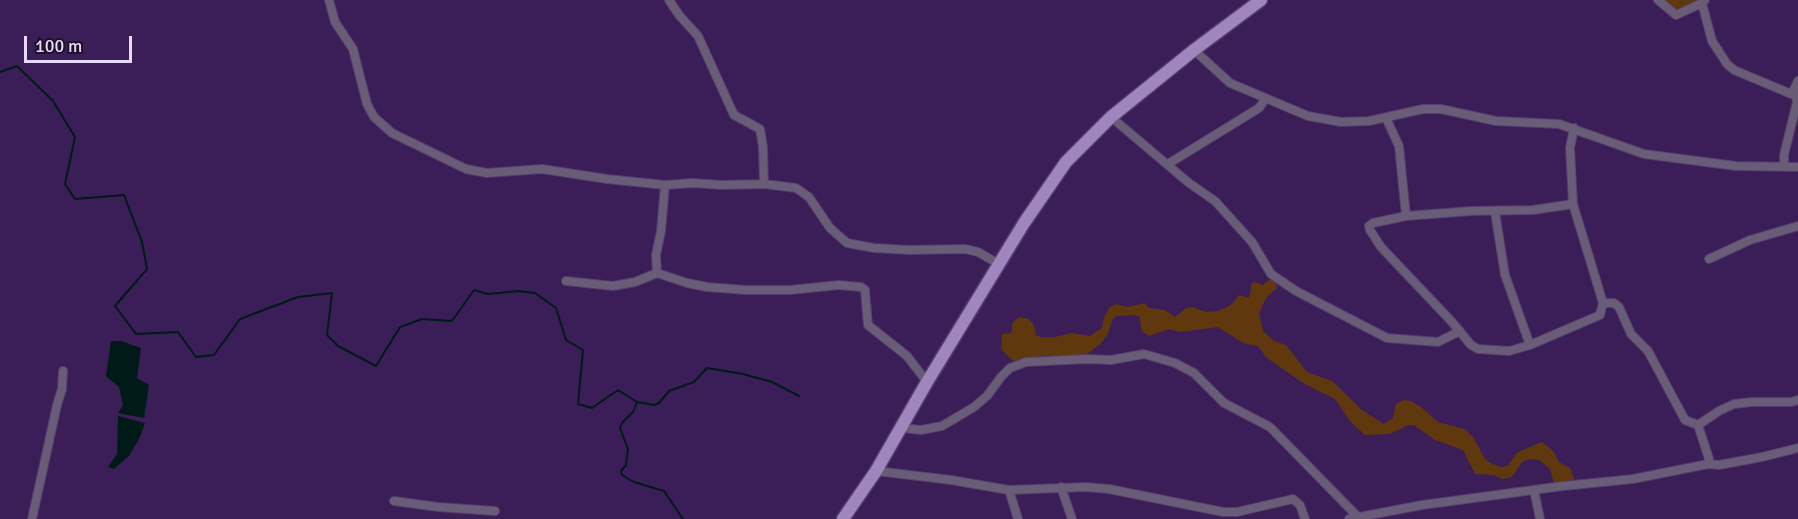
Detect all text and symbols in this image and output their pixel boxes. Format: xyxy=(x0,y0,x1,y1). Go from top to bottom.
scale bar xyxy=(27,24,135,62)
text: 100 m xyxy=(35,35,82,57)

